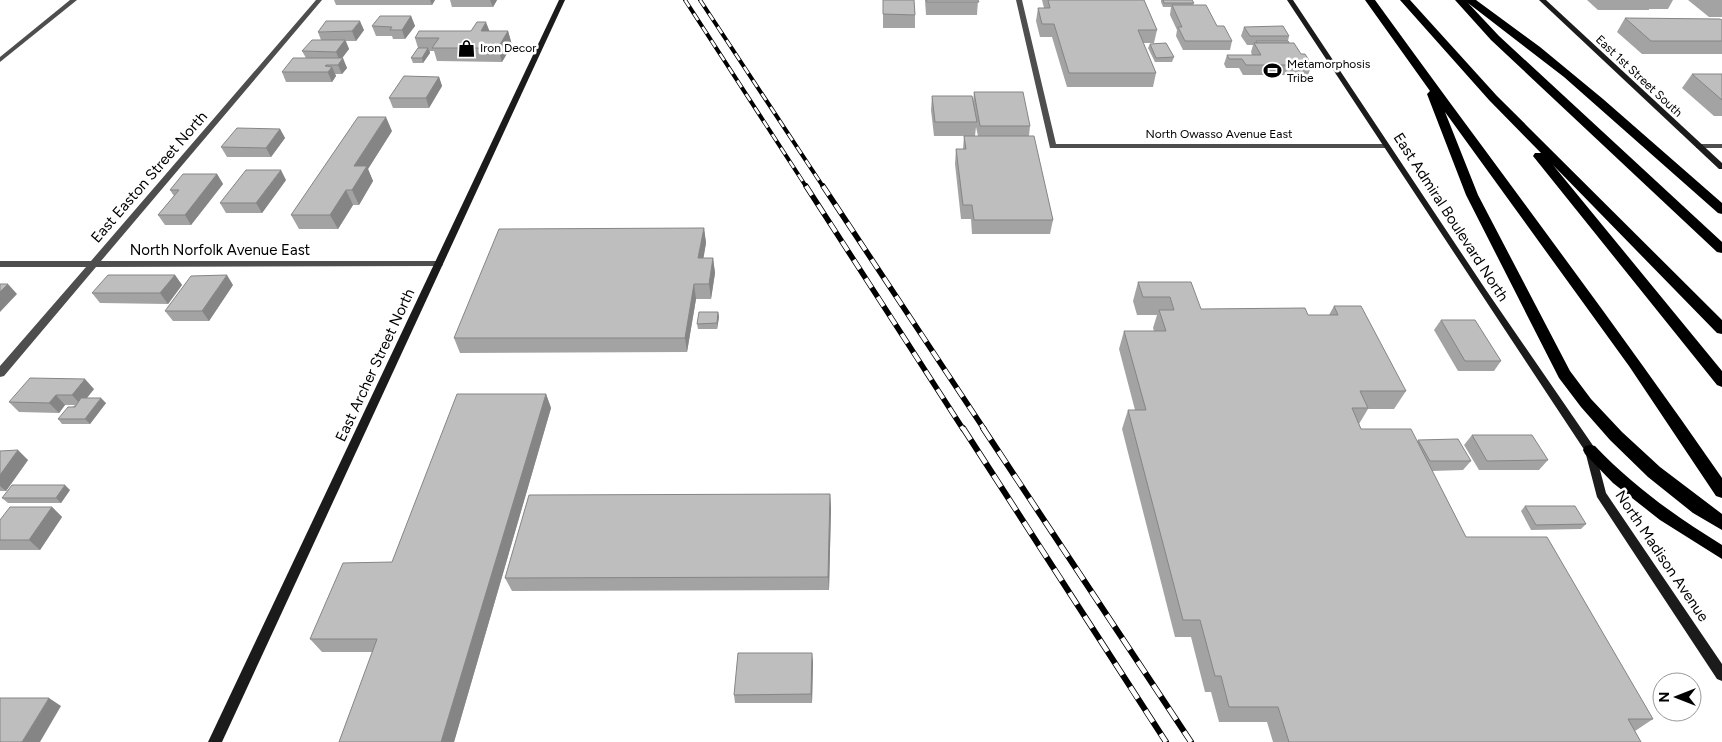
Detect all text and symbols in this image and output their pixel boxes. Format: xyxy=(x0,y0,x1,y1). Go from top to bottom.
street label: East 1st Street South xyxy=(1593,32,1685,120)
shop icon: Iron Decor xyxy=(456,38,476,58)
place label: Iron Decor xyxy=(480,41,536,55)
place label: Metamorphosis Tribe xyxy=(1287,57,1371,85)
sports icon: Metamorphosis Tribe xyxy=(1263,61,1283,81)
street label: East Easton Street North xyxy=(87,108,211,246)
street label: North Owasso Avenue East xyxy=(1145,127,1293,141)
street label: East Admiral Boulevard North xyxy=(1390,129,1512,305)
street label: North Norfolk Avenue East xyxy=(130,241,311,259)
street label: East Archer Street North xyxy=(332,286,418,444)
street label: North Madison Avenue xyxy=(1611,487,1713,625)
north arrow xyxy=(1652,672,1702,722)
text: N xyxy=(1656,692,1673,702)

